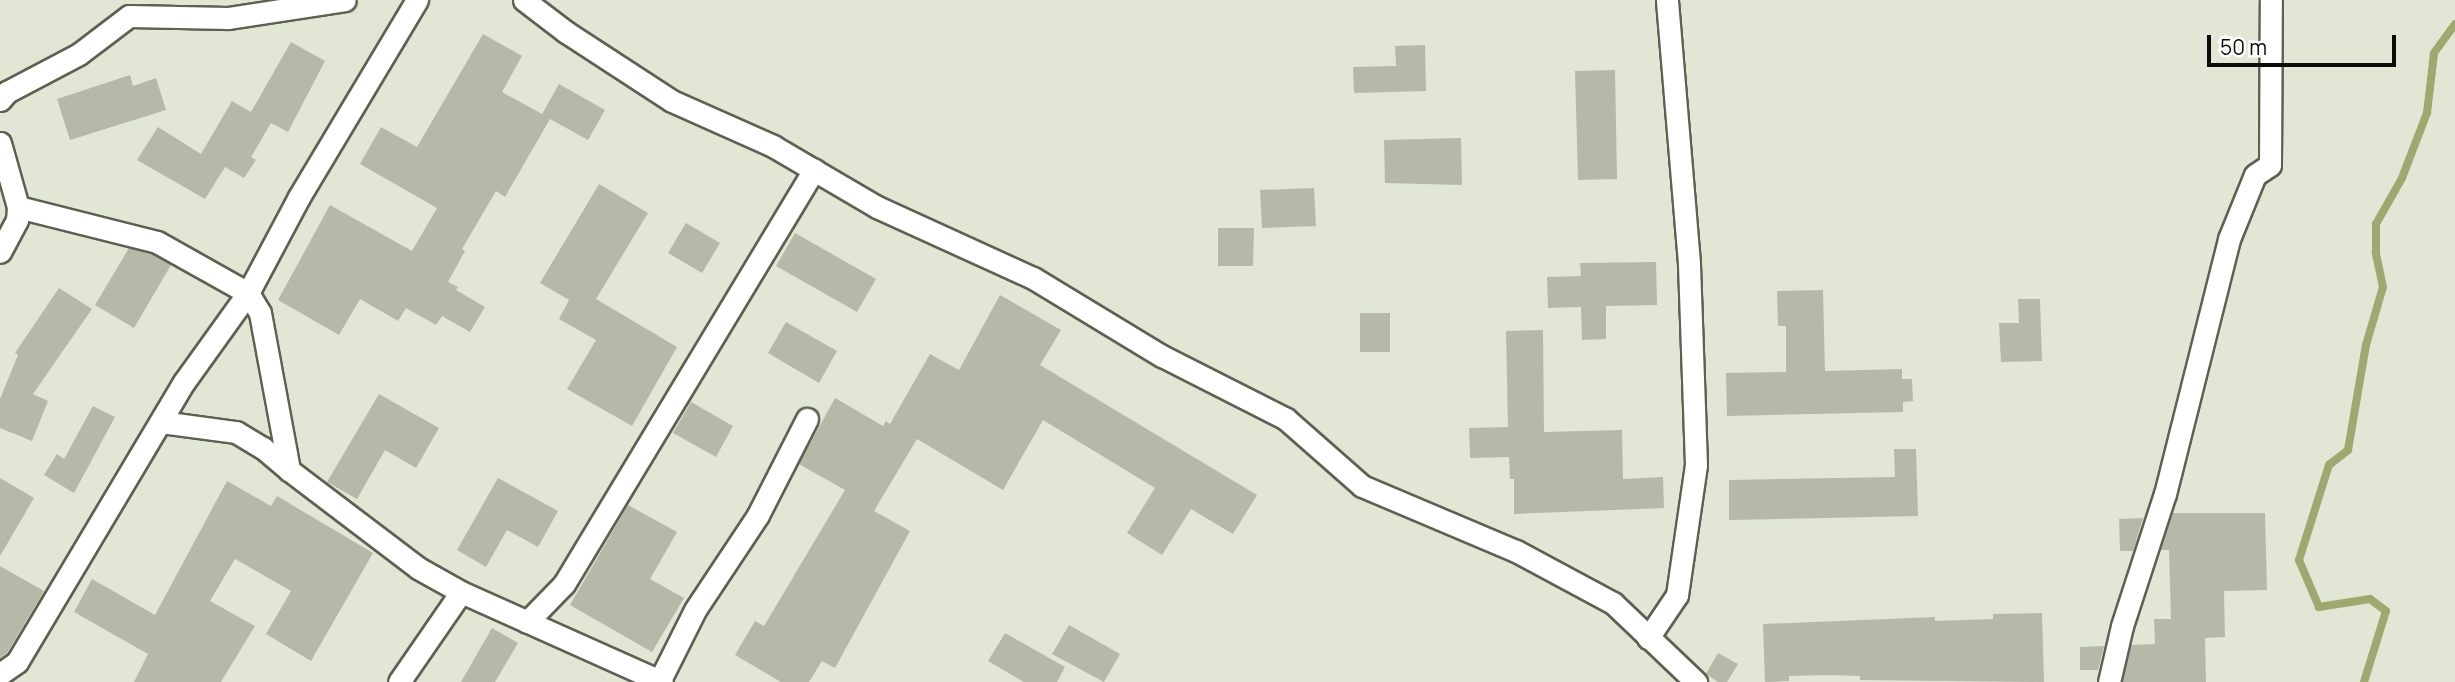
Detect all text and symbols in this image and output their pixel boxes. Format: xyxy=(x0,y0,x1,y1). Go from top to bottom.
scale bar xyxy=(2210,21,2399,65)
text: 50 m xyxy=(2220,33,2267,61)

